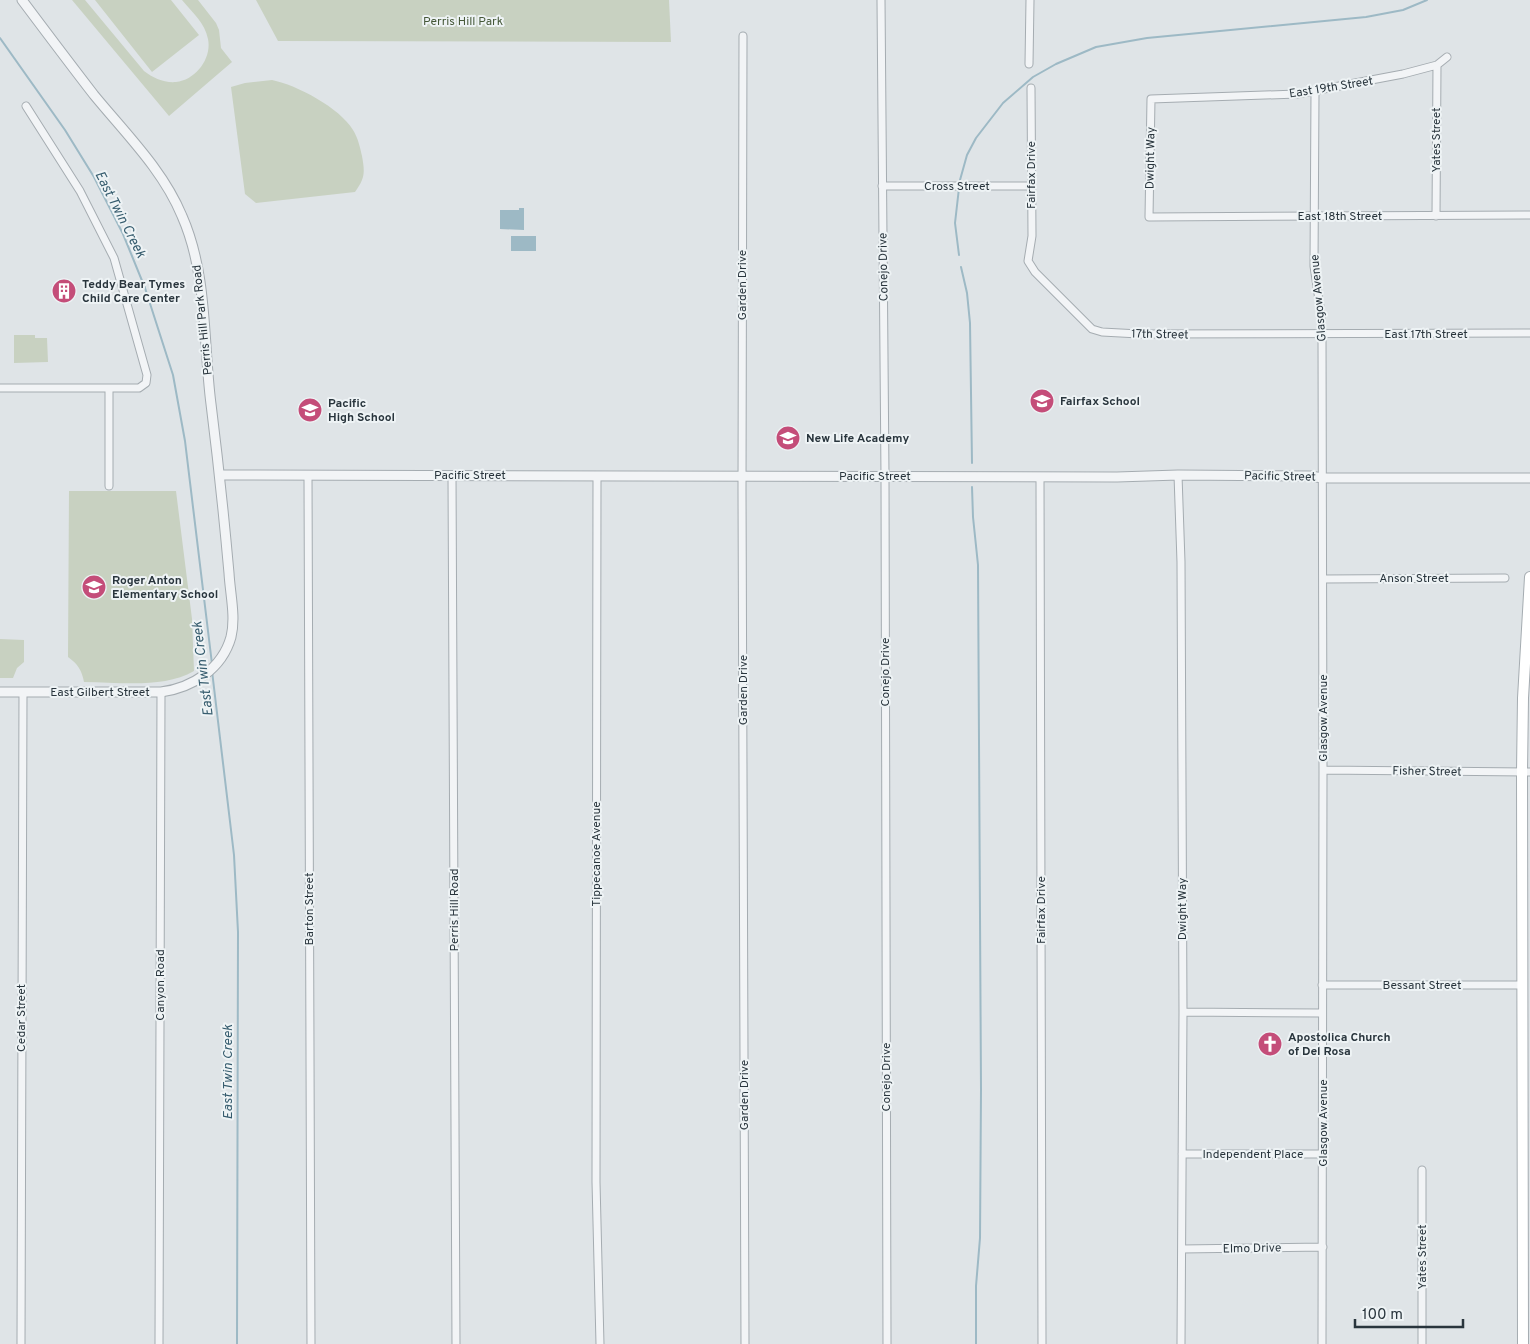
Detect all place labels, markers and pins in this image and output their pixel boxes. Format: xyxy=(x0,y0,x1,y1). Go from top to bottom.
place label: Teddy Bear Tymes Child Care Center xyxy=(82,277,185,307)
building icon: Teddy Bear Tymes Child Care Center xyxy=(51,278,77,304)
school or university icon: Fairfax School xyxy=(1029,388,1055,414)
place label: Fairfax School xyxy=(1060,394,1140,410)
place label: Pacific High School xyxy=(328,396,395,426)
school or university icon: Pacific High School xyxy=(297,397,323,423)
school or university icon: New Life Academy xyxy=(775,425,801,451)
place label: New Life Academy xyxy=(806,431,909,447)
place label: Roger Anton Elementary School xyxy=(112,573,218,603)
school or university icon: Roger Anton Elementary School xyxy=(81,574,107,600)
place label: Apostolica Church of Del Rosa xyxy=(1288,1030,1391,1060)
church icon: Apostolica Church of Del Rosa xyxy=(1257,1031,1283,1057)

